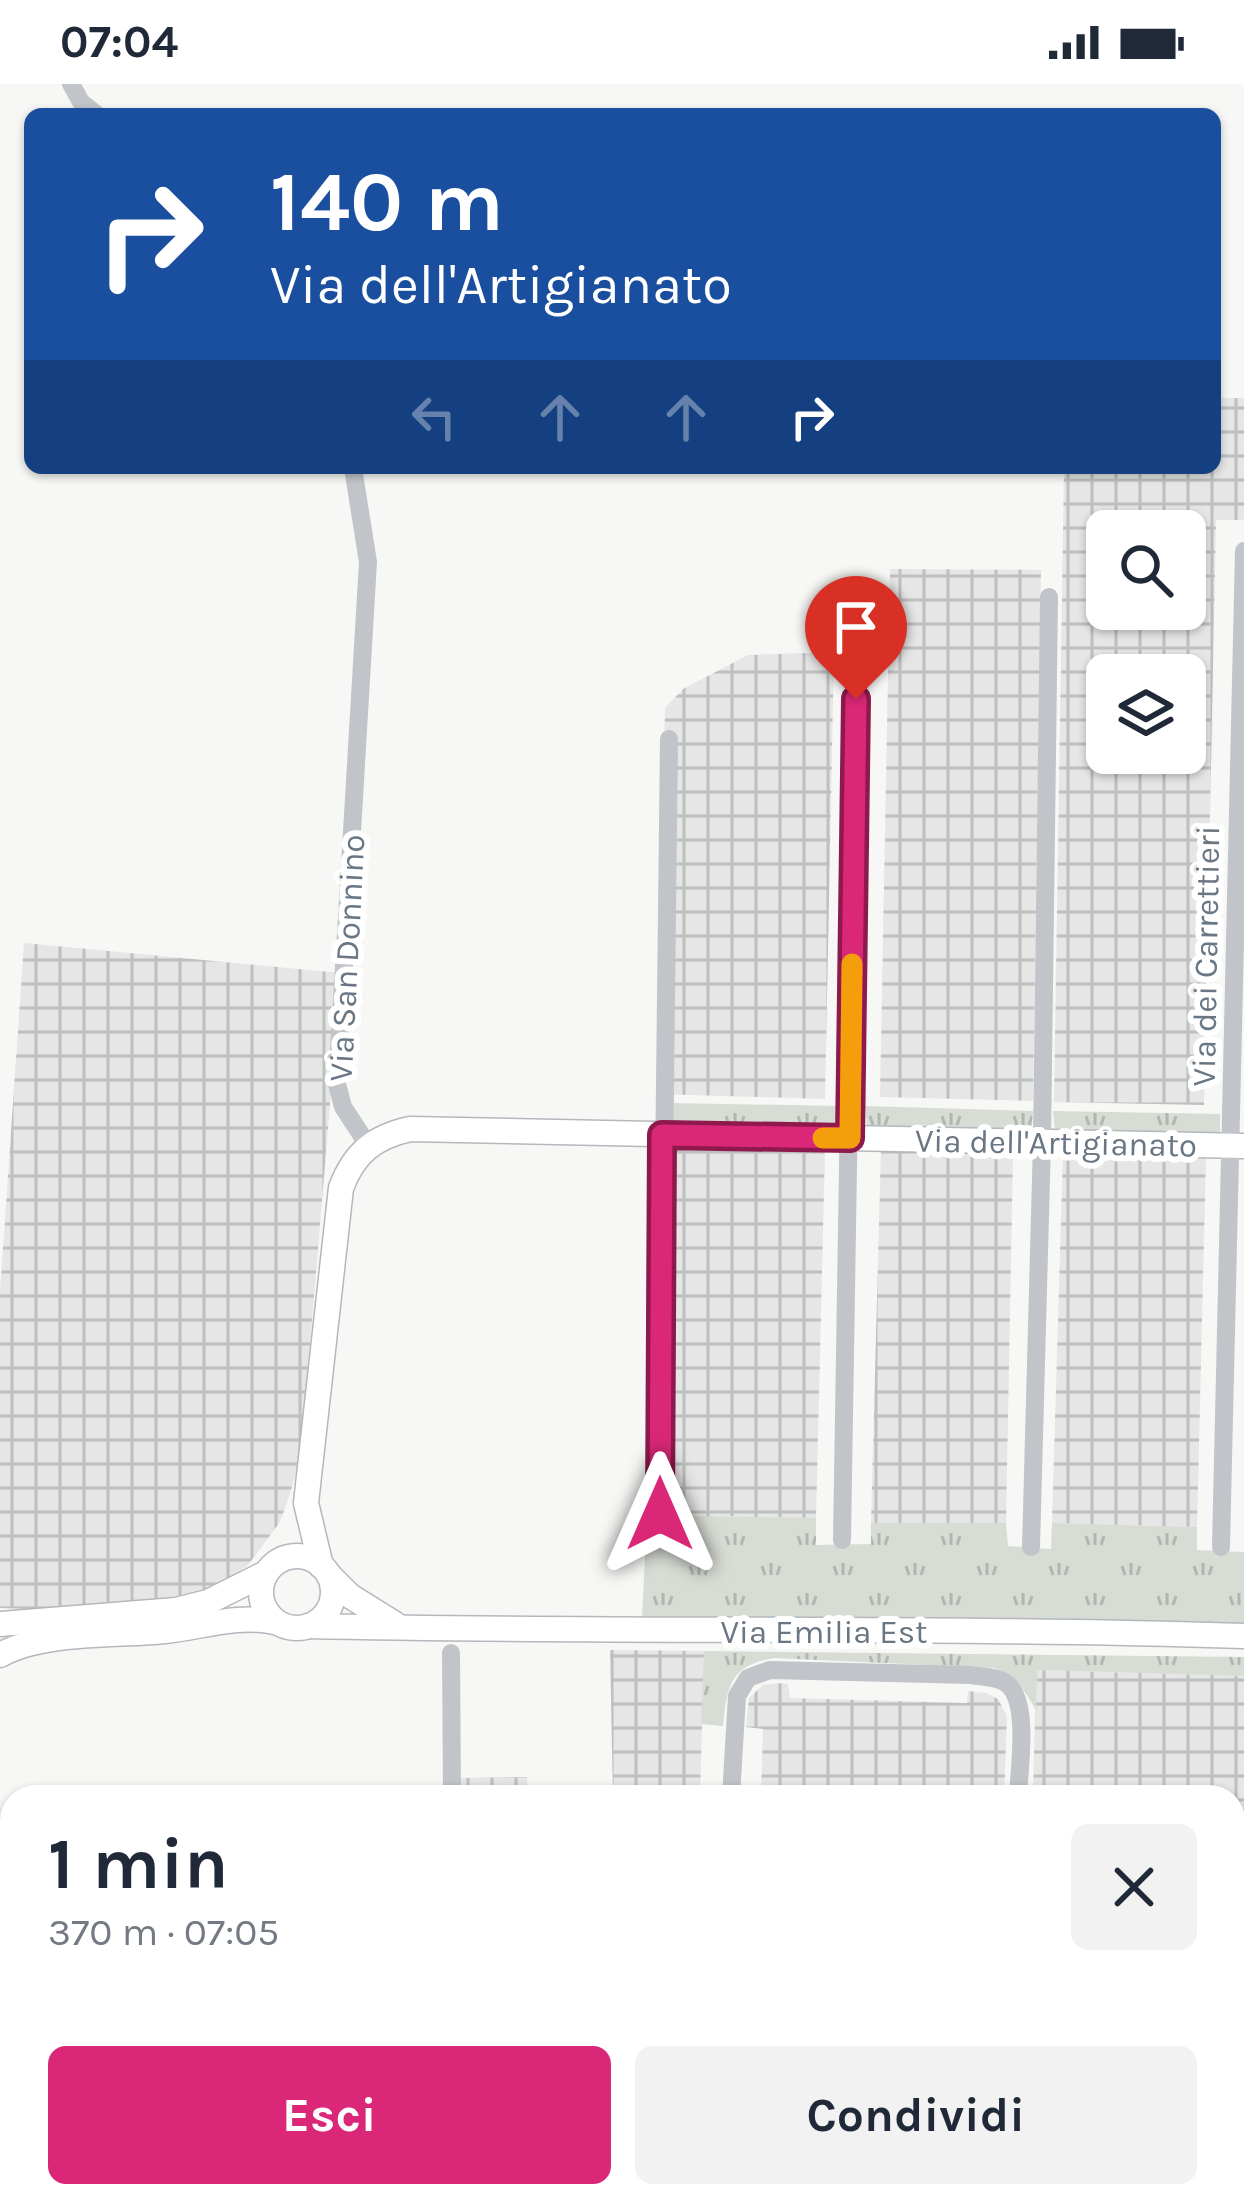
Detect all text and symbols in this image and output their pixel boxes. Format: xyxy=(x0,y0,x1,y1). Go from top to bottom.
text: 07:04 xyxy=(60,16,178,68)
text: 140 m xyxy=(270,153,504,251)
icon: right xyxy=(72,156,228,312)
text: Via dell'Artigianato xyxy=(270,253,732,317)
icon: left xyxy=(401,384,467,450)
icon: ahead xyxy=(527,384,593,450)
icon: ahead xyxy=(653,384,719,450)
icon: right xyxy=(779,384,845,450)
map controls xyxy=(1086,510,1206,774)
button: search xyxy=(1086,510,1206,630)
pin xyxy=(805,576,907,699)
icon: arrive xyxy=(823,594,889,660)
button: layers xyxy=(1086,654,1206,774)
street label: Via dei Carrettieri xyxy=(1185,825,1227,1087)
street label: Via San Donnino xyxy=(322,833,372,1083)
street label: Via dell'Artigianato xyxy=(915,1122,1197,1164)
position arrow xyxy=(597,1451,723,1577)
street label: Via Emilia Est xyxy=(720,1613,928,1651)
text: 1 min xyxy=(48,1822,229,1906)
button: close xyxy=(1071,1824,1197,1950)
text: 370 m · 07:05 xyxy=(48,1909,279,1955)
button: Esci xyxy=(48,2046,611,2184)
button: Condividi xyxy=(635,2046,1197,2184)

